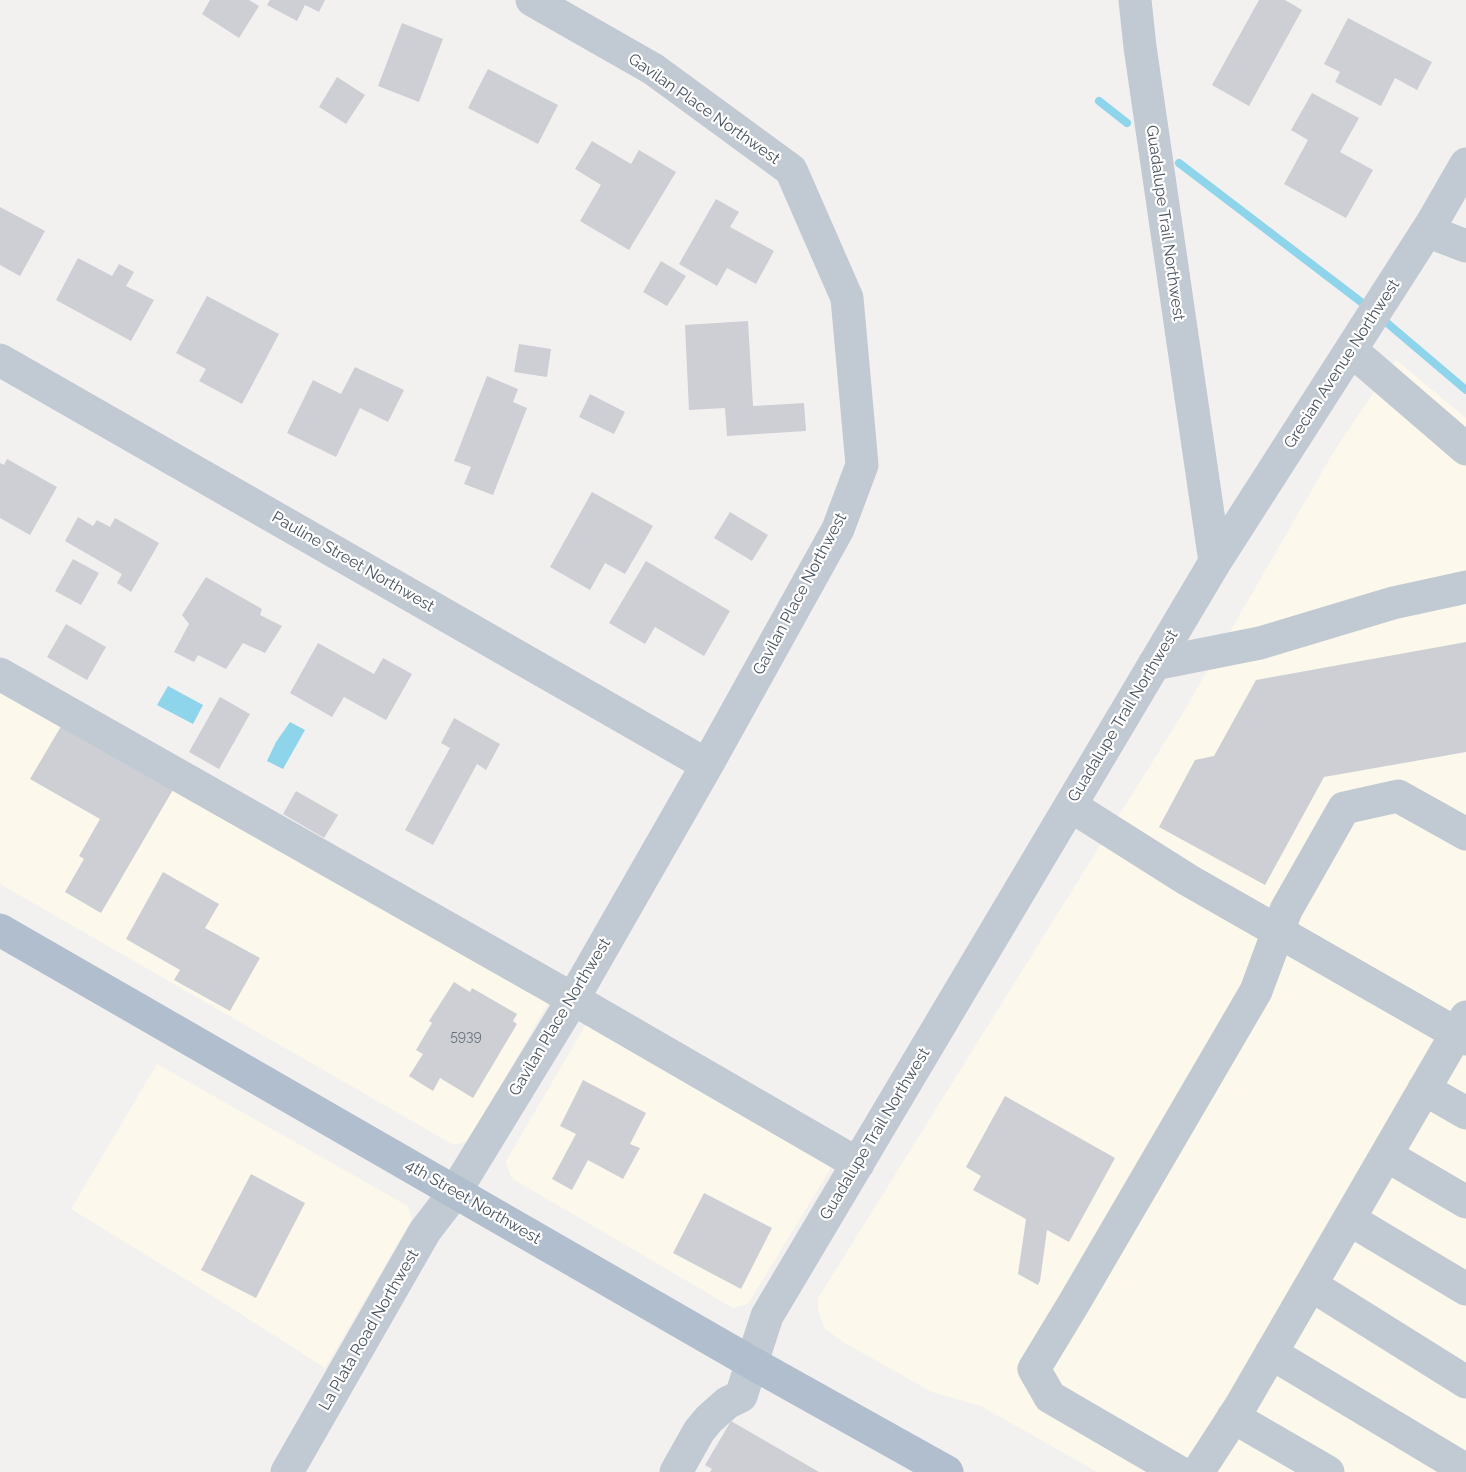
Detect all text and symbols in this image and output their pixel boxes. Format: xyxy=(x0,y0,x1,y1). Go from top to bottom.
street label: Gavilan Place Northwest xyxy=(624,49,784,169)
street label: Guadalupe Trail Northwest xyxy=(1142,124,1188,322)
street label: Grecian Avenue Northwest xyxy=(1280,276,1404,452)
street label: Pauline Street Northwest xyxy=(268,508,438,616)
street label: Gavilan Place Northwest xyxy=(749,510,851,678)
street label: Guadalupe Trail Northwest xyxy=(1064,627,1182,805)
street label: Gavilan Place Northwest xyxy=(505,935,615,1099)
house number: 5939 xyxy=(450,1029,482,1045)
street label: Guadalupe Trail Northwest xyxy=(816,1045,934,1223)
street label: 4th Street Northwest xyxy=(402,1155,544,1249)
street label: La Plata Road Northwest xyxy=(315,1246,423,1414)

